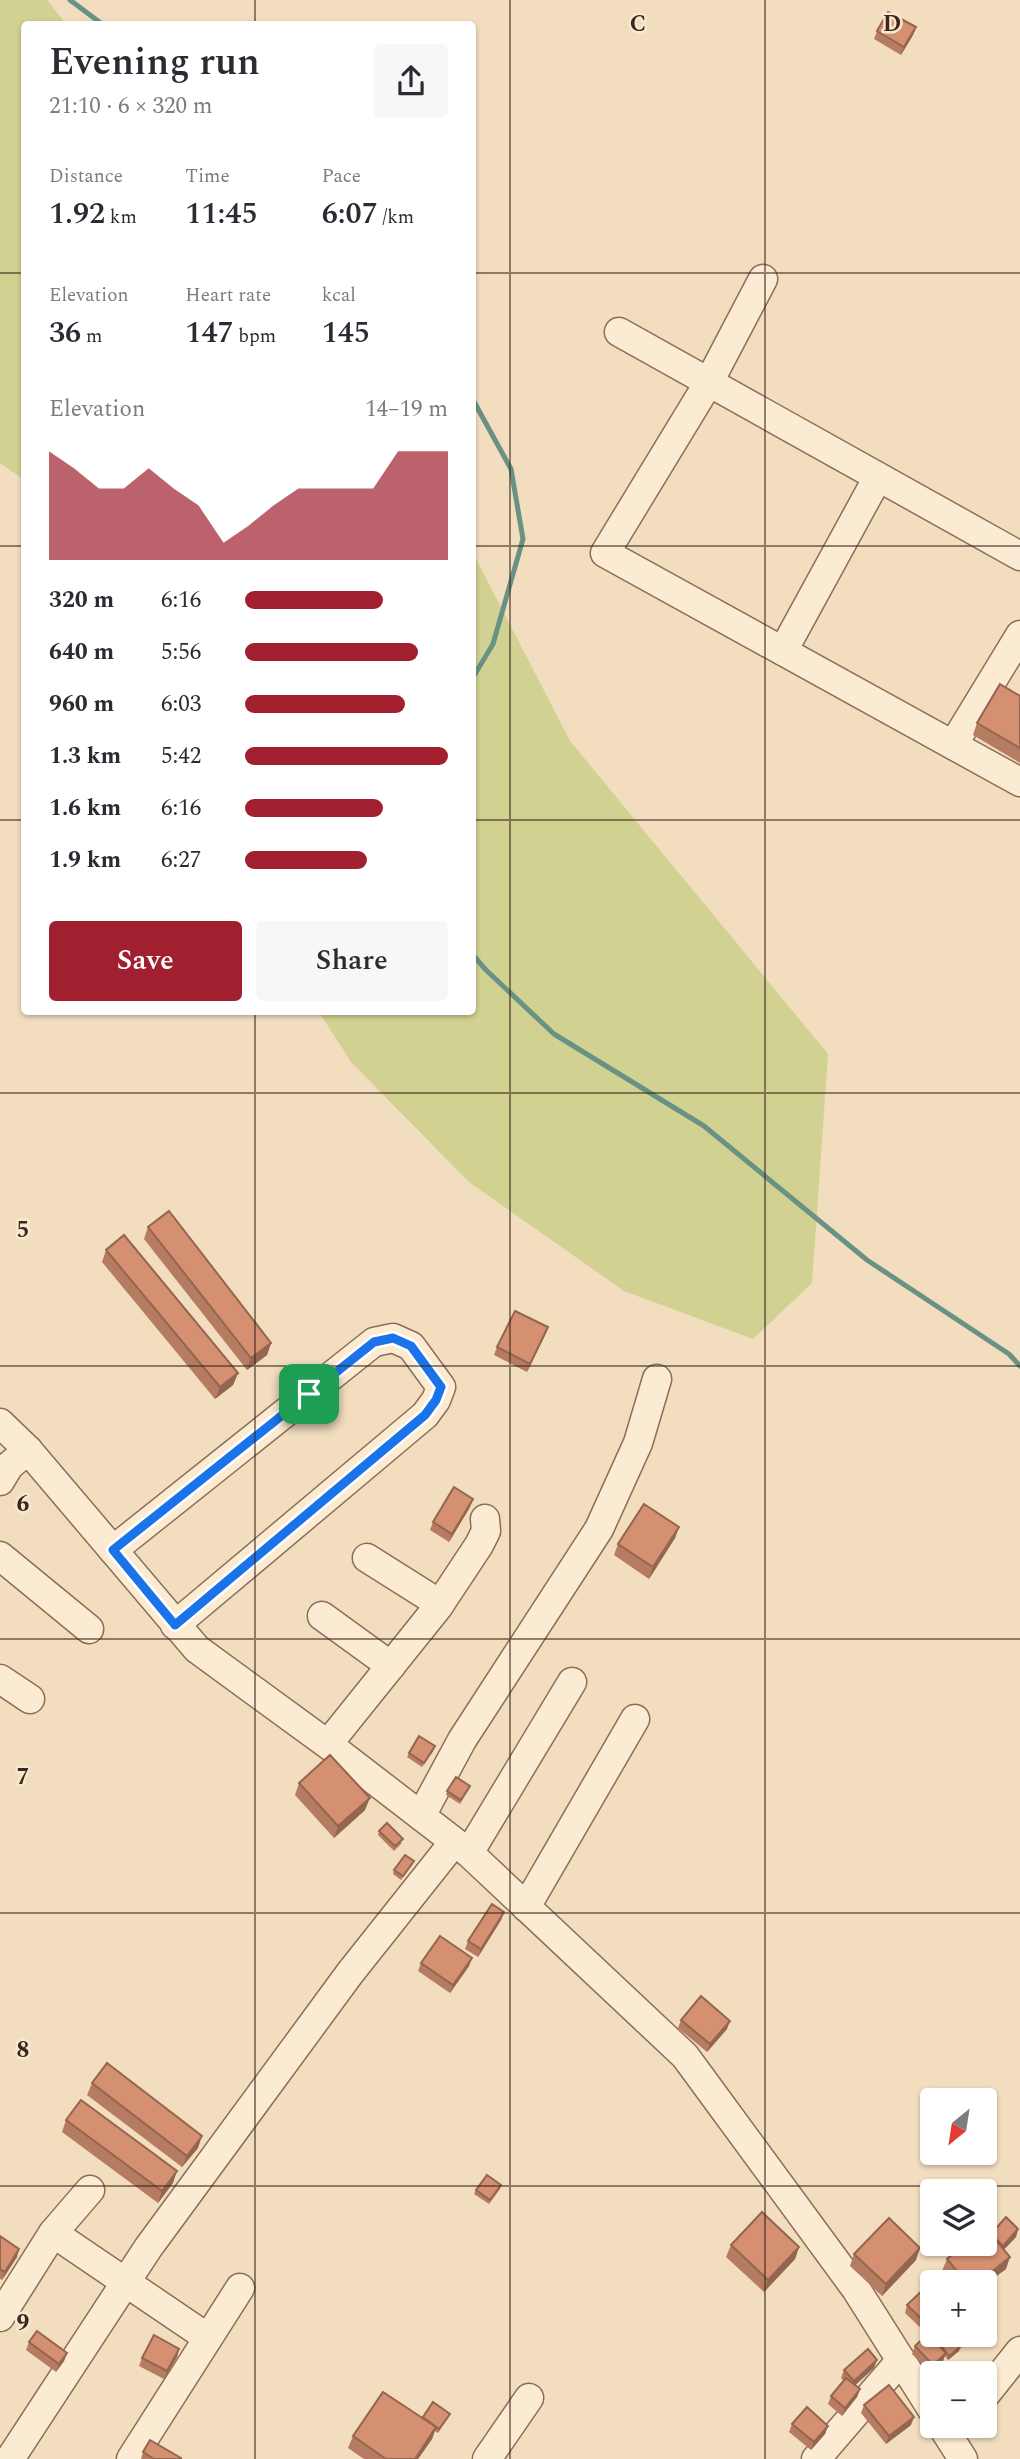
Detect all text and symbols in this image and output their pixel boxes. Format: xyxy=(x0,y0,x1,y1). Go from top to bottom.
text: C xyxy=(630,7,646,42)
text: D xyxy=(883,7,901,42)
text: Evening run xyxy=(49,34,260,92)
button: share xyxy=(374,44,448,118)
text: 21:10 · 6 × 320 m xyxy=(49,89,213,124)
text: Distance xyxy=(49,162,123,191)
text: Time xyxy=(185,162,230,191)
text: Pace xyxy=(322,162,361,191)
text: 1.92 xyxy=(49,191,105,237)
text: 11:45 xyxy=(185,191,257,237)
text: 6:07 xyxy=(322,191,378,237)
text: km xyxy=(105,203,137,232)
text: /km xyxy=(378,203,414,232)
text: Elevation xyxy=(49,281,129,310)
text: Heart rate xyxy=(185,281,271,310)
text: kcal xyxy=(322,281,356,310)
text: 36 xyxy=(49,310,81,356)
text: 147 xyxy=(185,310,234,356)
text: 145 xyxy=(322,310,370,356)
text: m xyxy=(81,322,102,351)
text: bpm xyxy=(234,322,276,351)
text: Elevation xyxy=(49,392,145,427)
text: 14–19 m xyxy=(365,392,448,427)
text: 320 m xyxy=(49,583,114,618)
text: 6:16 xyxy=(161,583,201,618)
text: 640 m xyxy=(49,635,114,670)
text: 5:56 xyxy=(161,635,201,670)
text: 960 m xyxy=(49,687,114,722)
text: 6:03 xyxy=(161,687,201,722)
text: 1.3 km xyxy=(49,739,121,774)
text: 5:42 xyxy=(161,739,201,774)
text: 1.6 km xyxy=(49,791,121,826)
text: 6:16 xyxy=(161,791,201,826)
text: 1.9 km xyxy=(49,843,121,878)
text: 6:27 xyxy=(161,843,201,878)
button: Save xyxy=(49,921,242,1001)
button: Share xyxy=(256,921,448,1001)
text: 5 xyxy=(17,1213,29,1248)
pin xyxy=(279,1364,339,1424)
icon: arrive xyxy=(290,1375,328,1413)
text: 6 xyxy=(17,1487,30,1522)
text: 7 xyxy=(17,1760,29,1795)
text: 8 xyxy=(17,2033,29,2068)
north arrow xyxy=(920,2088,998,2165)
map controls xyxy=(920,2088,997,2438)
button: layers xyxy=(920,2179,997,2256)
button: + xyxy=(920,2270,997,2347)
text: 9 xyxy=(17,2306,30,2341)
button: − xyxy=(920,2361,997,2438)

